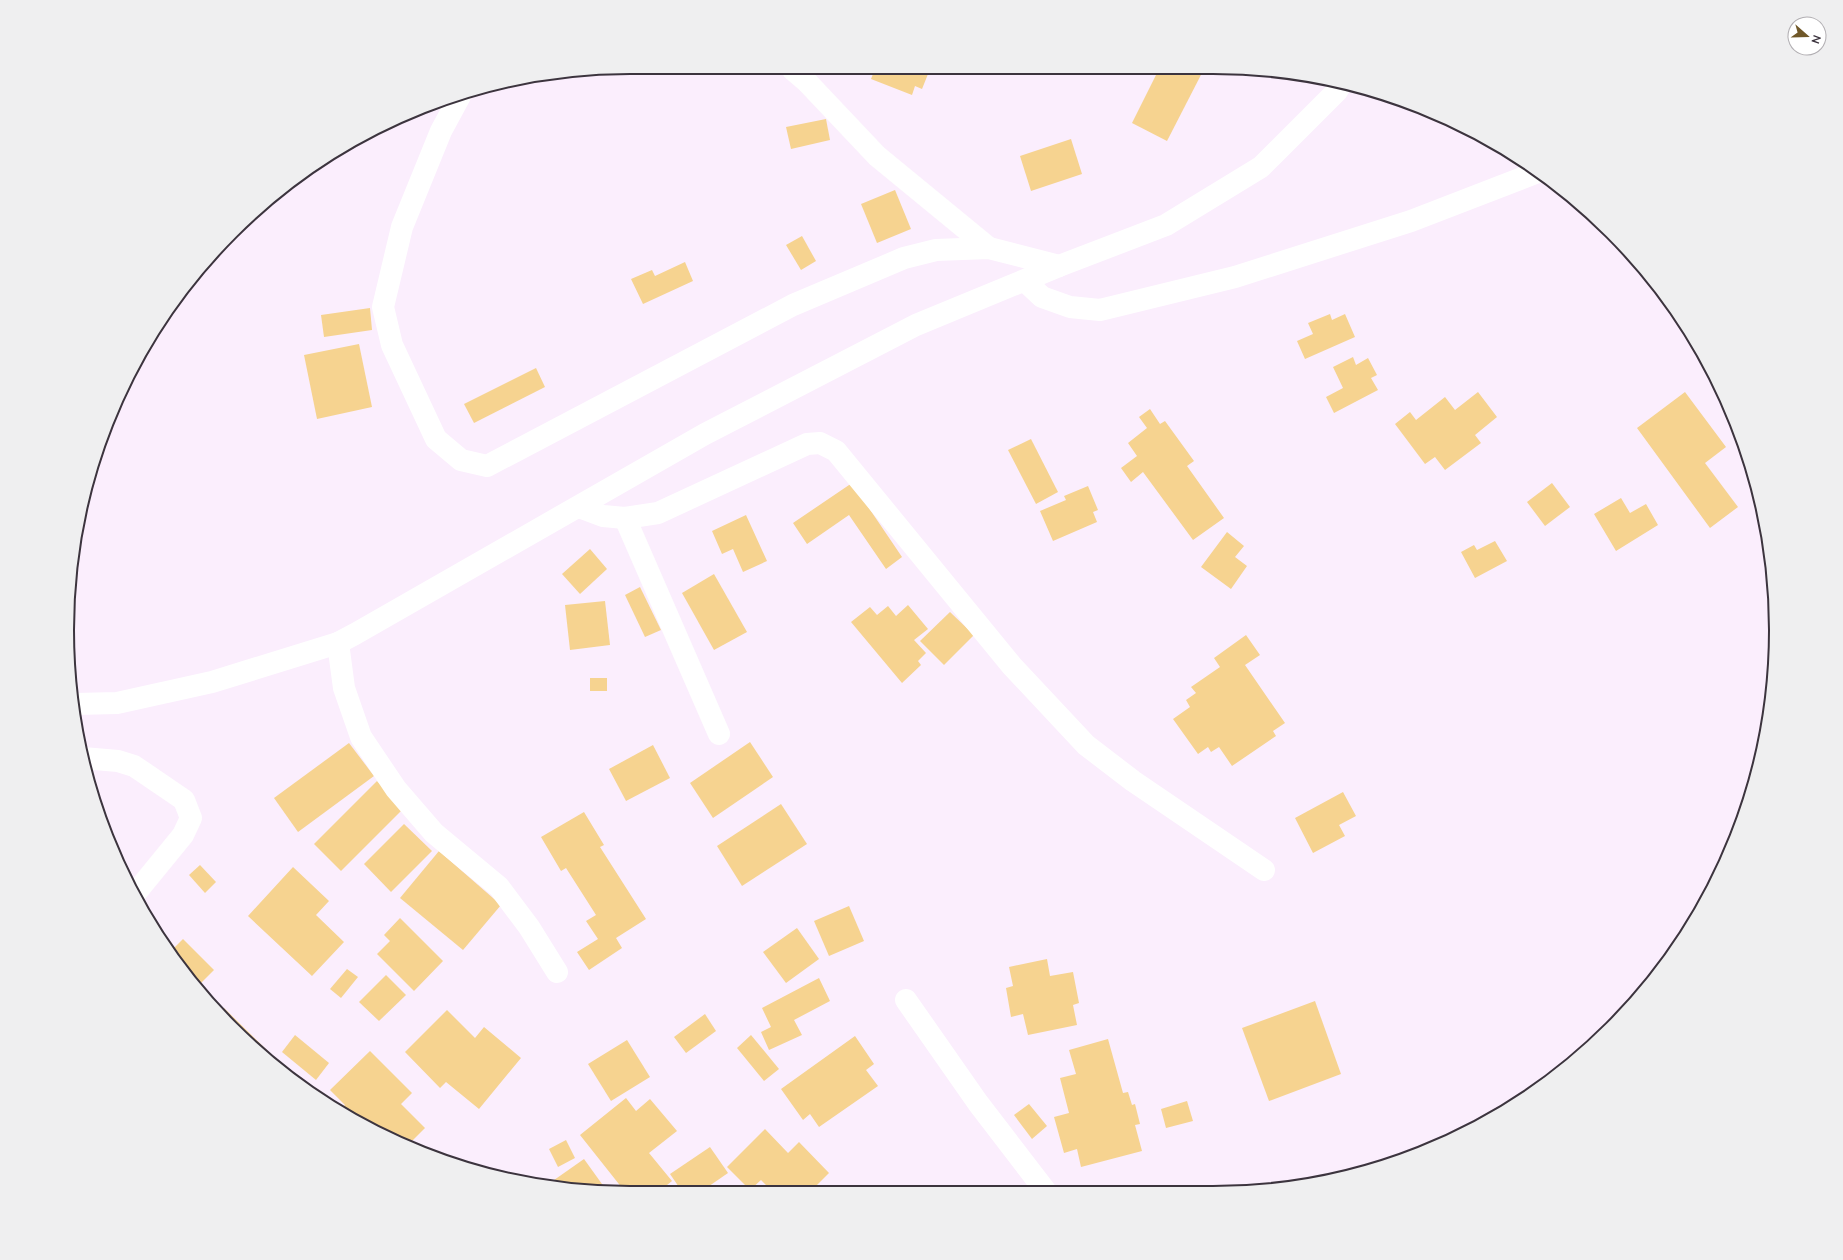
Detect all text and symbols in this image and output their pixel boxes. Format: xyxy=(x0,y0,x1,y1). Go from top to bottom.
north arrow xyxy=(1787,16,1827,56)
text: N xyxy=(1807,33,1824,46)

